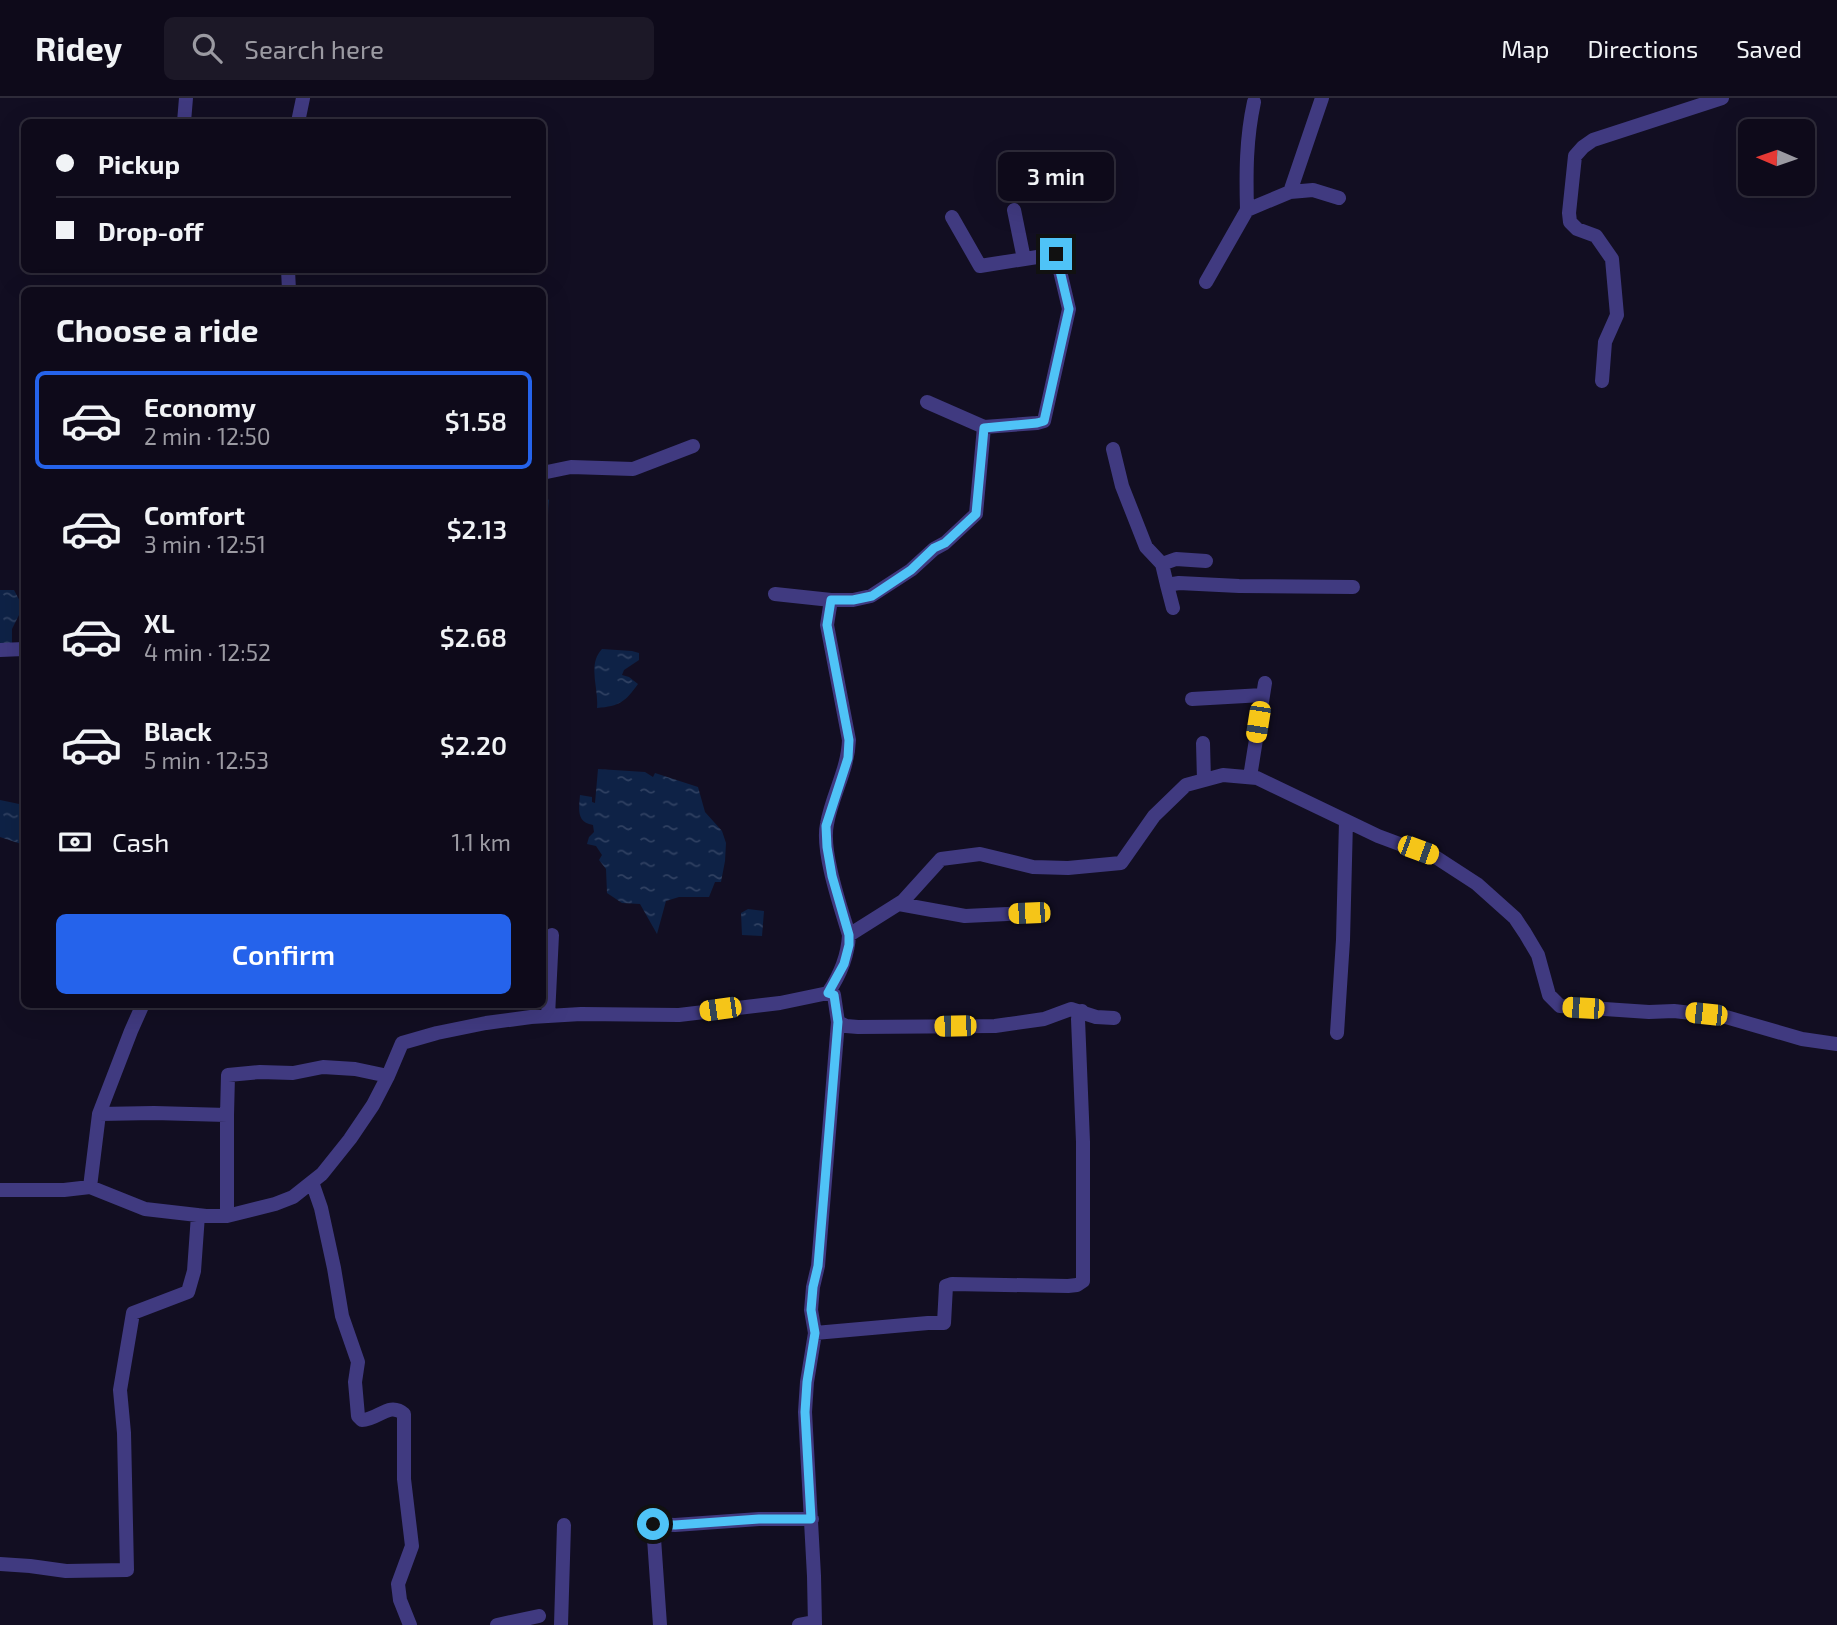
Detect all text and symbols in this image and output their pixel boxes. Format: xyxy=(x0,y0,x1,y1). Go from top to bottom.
search box xyxy=(164,17,654,80)
text: Ridey xyxy=(35,28,122,68)
icon: search xyxy=(188,29,226,67)
text: Search here xyxy=(244,33,384,64)
text: Map xyxy=(1501,34,1549,63)
text: Directions xyxy=(1587,34,1698,63)
text: Saved xyxy=(1736,34,1802,63)
north arrow xyxy=(1738,119,1815,196)
map controls xyxy=(1738,119,1815,196)
text: Pickup xyxy=(98,148,180,179)
callout: 3 min xyxy=(998,152,1114,202)
text: 3 min xyxy=(1027,162,1085,190)
text: Drop-off xyxy=(98,215,203,246)
route end xyxy=(1040,238,1072,270)
text: Choose a ride xyxy=(56,310,259,348)
icon: car xyxy=(60,389,123,452)
text: Economy xyxy=(144,391,256,422)
text: $1.58 xyxy=(445,405,507,436)
text: 2 min · 12:50 xyxy=(144,422,271,450)
icon: car xyxy=(60,497,123,560)
text: Comfort xyxy=(144,499,245,530)
text: $2.13 xyxy=(447,513,507,544)
text: 3 min · 12:51 xyxy=(144,530,266,558)
icon: car xyxy=(60,605,123,668)
text: XL xyxy=(144,607,175,638)
text: $2.68 xyxy=(440,621,507,652)
text: 4 min · 12:52 xyxy=(144,638,271,666)
car xyxy=(1245,700,1272,744)
icon: car xyxy=(60,713,123,776)
text: Black xyxy=(144,715,212,746)
text: $2.20 xyxy=(440,729,507,760)
text: 5 min · 12:53 xyxy=(144,746,269,774)
icon: cash xyxy=(56,823,94,861)
text: Cash xyxy=(112,826,169,857)
text: 1.1 km xyxy=(451,828,511,856)
car xyxy=(1395,833,1442,867)
car xyxy=(1008,902,1051,924)
button: Confirm xyxy=(56,914,511,994)
car xyxy=(698,996,743,1022)
car xyxy=(1562,996,1605,1020)
car xyxy=(1685,1001,1728,1027)
car xyxy=(934,1015,977,1037)
route start xyxy=(637,1508,669,1540)

